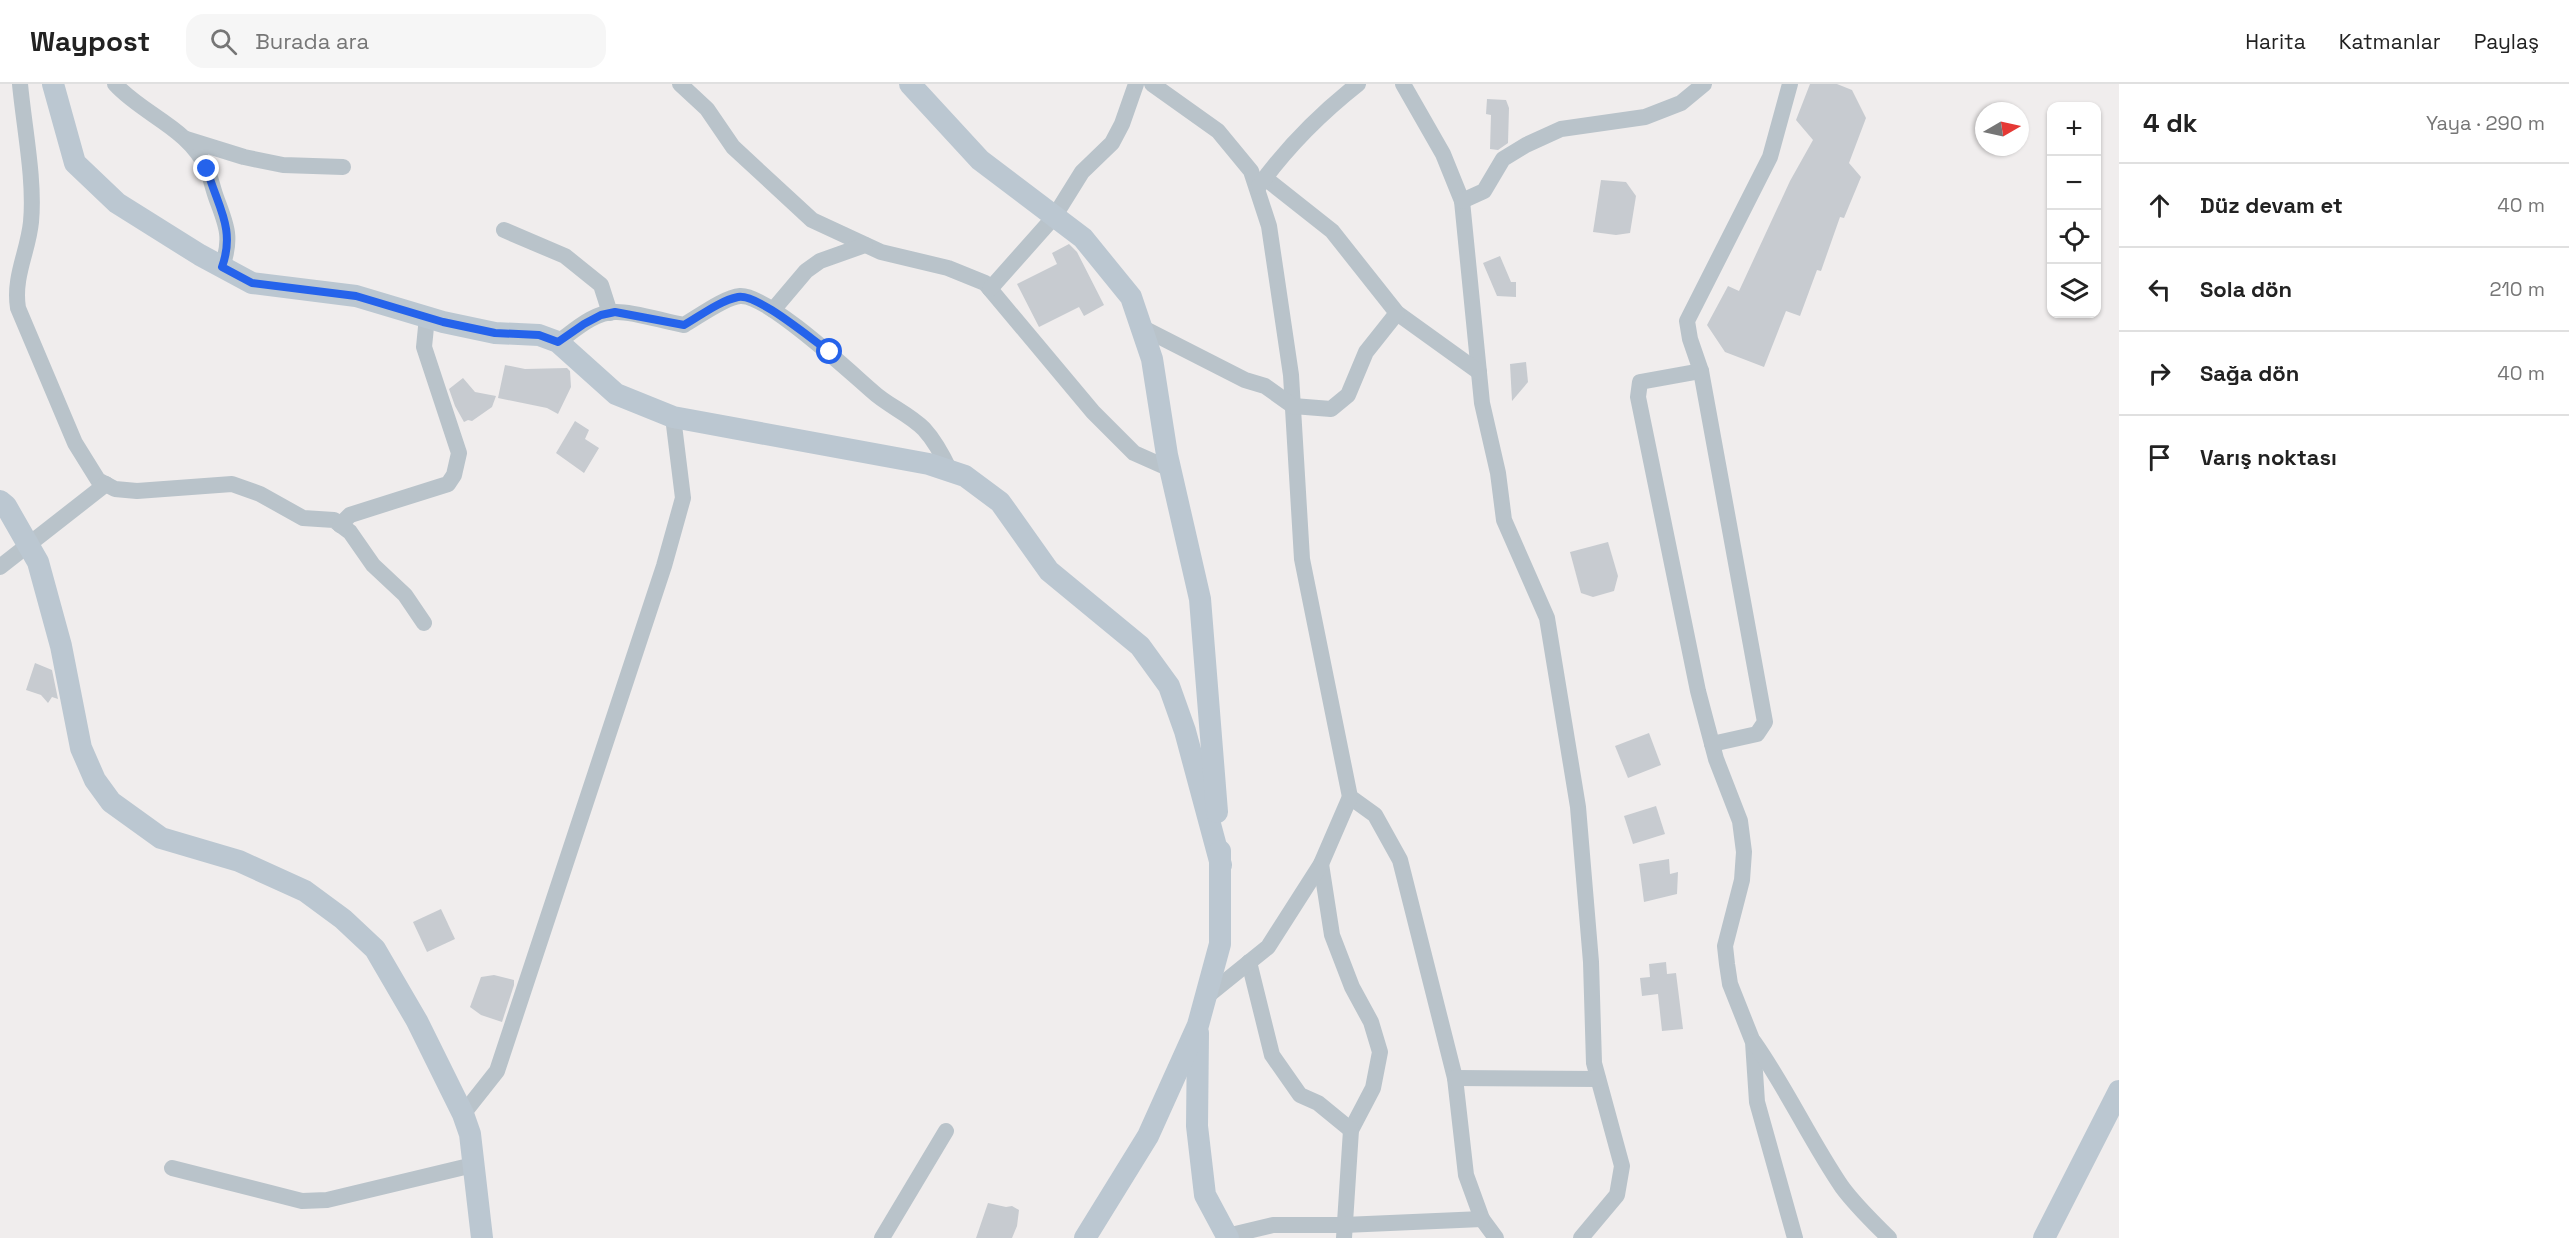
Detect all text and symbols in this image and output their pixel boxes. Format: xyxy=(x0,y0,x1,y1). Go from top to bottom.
search box xyxy=(186,14,606,68)
text: Waypost xyxy=(30,23,150,59)
icon: search xyxy=(207,25,240,58)
text: Burada ara xyxy=(255,27,369,55)
text: Harita xyxy=(2245,28,2306,55)
text: Katmanlar xyxy=(2339,28,2441,55)
text: Paylaş xyxy=(2474,28,2539,55)
north arrow xyxy=(1975,102,2029,156)
map controls xyxy=(2047,102,2101,318)
button: + xyxy=(2047,102,2101,156)
text: 4 dk xyxy=(2143,106,2197,140)
text: Yaya · 290 m xyxy=(2426,110,2545,136)
route end xyxy=(193,155,219,181)
button: − xyxy=(2047,156,2101,210)
icon: ahead xyxy=(2143,189,2176,222)
text: Düz devam et xyxy=(2200,191,2343,219)
text: 40 m xyxy=(2497,192,2545,218)
button: locate xyxy=(2047,210,2101,264)
button: layers xyxy=(2047,264,2101,318)
icon: left xyxy=(2143,273,2176,306)
text: Sola dön xyxy=(2200,275,2292,303)
text: 210 m xyxy=(2489,276,2545,302)
route start xyxy=(816,338,842,364)
icon: right xyxy=(2143,357,2176,390)
text: Sağa dön xyxy=(2200,359,2299,387)
text: 40 m xyxy=(2497,360,2545,386)
icon: arrive xyxy=(2143,441,2176,474)
text: Varış noktası xyxy=(2200,443,2337,471)

